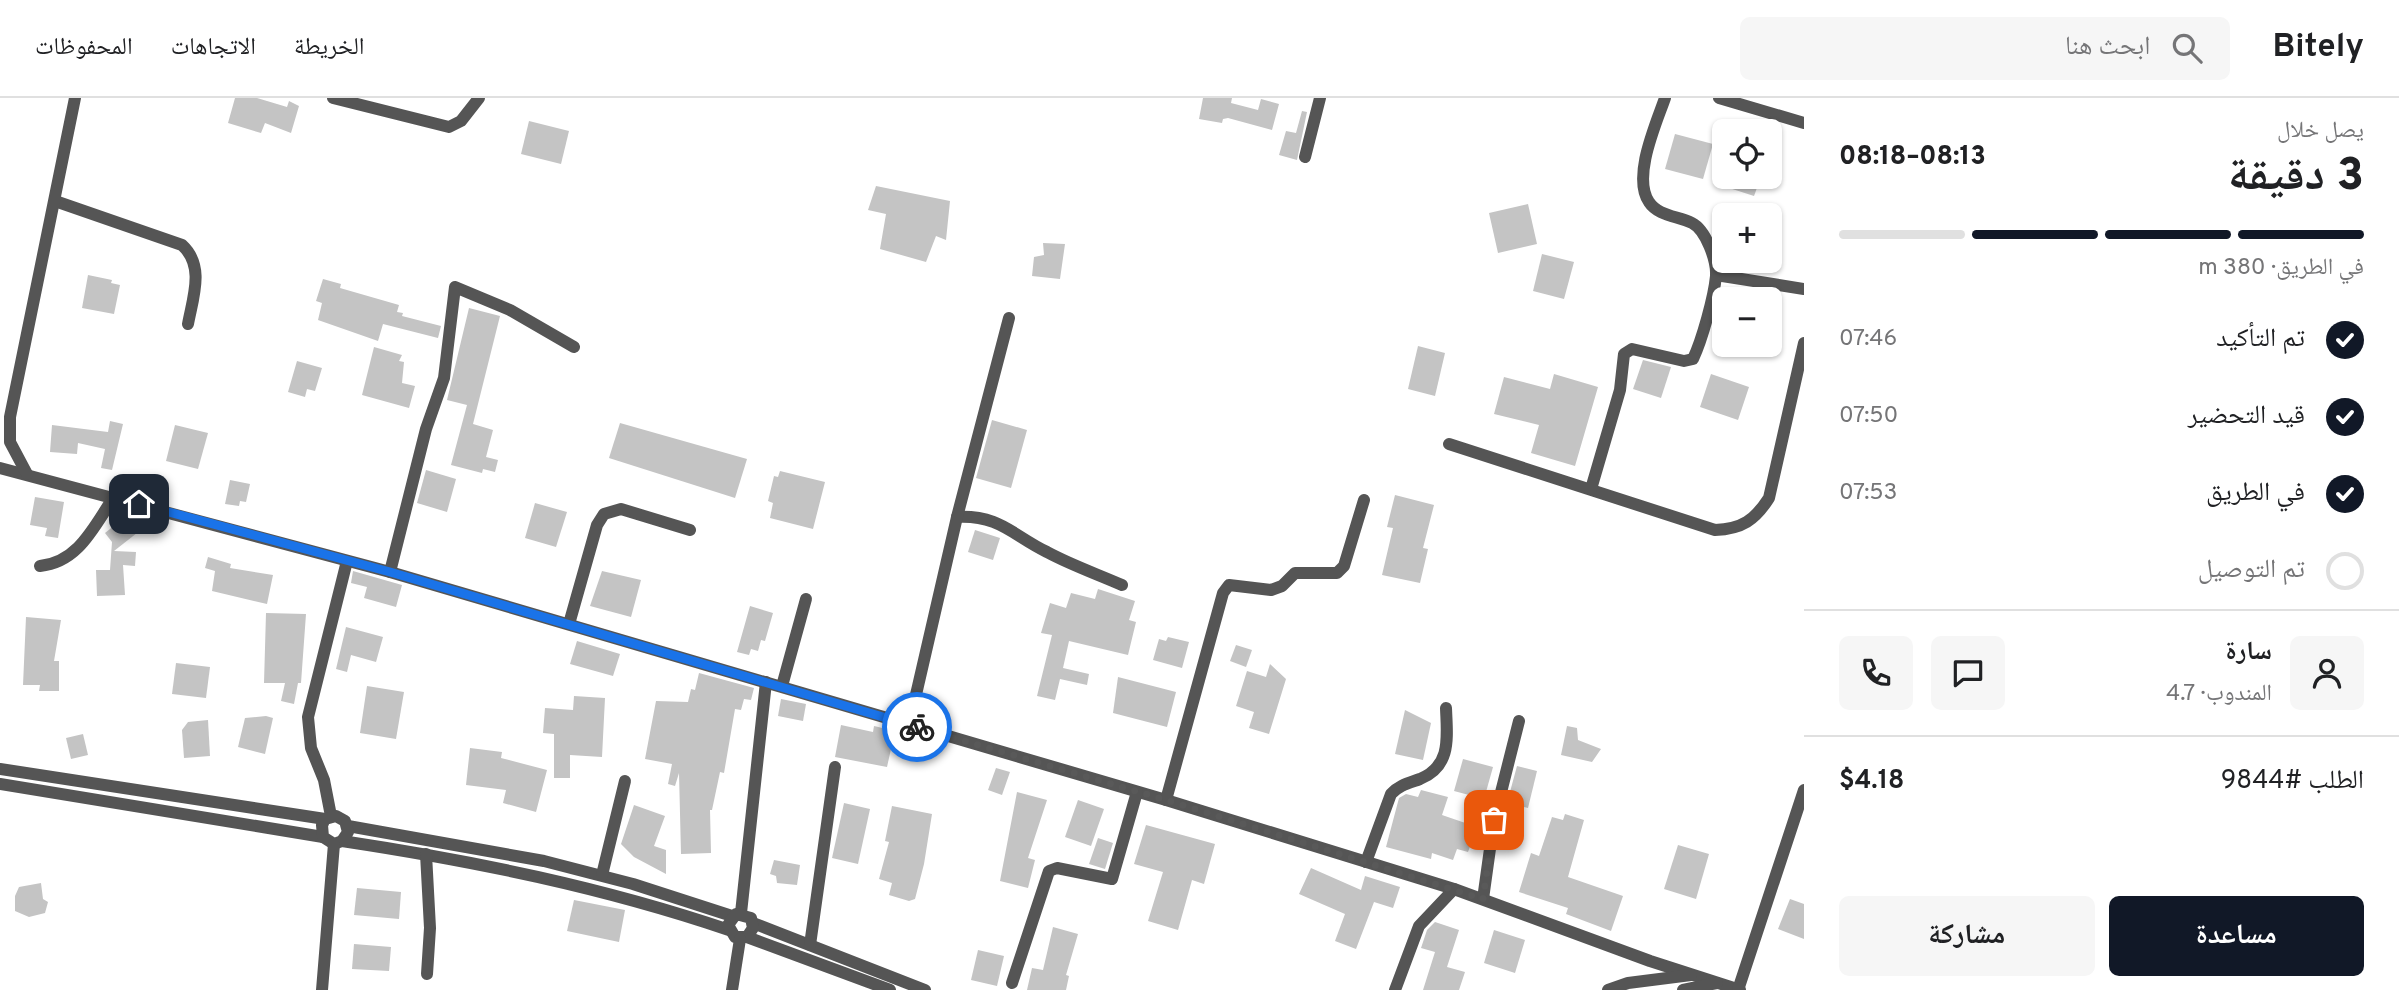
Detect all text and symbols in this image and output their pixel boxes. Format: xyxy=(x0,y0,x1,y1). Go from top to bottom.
search box xyxy=(1740,17,2230,80)
text: Bitely xyxy=(2272,27,2364,69)
icon: search xyxy=(2168,29,2206,67)
text: ابحث هنا xyxy=(2065,31,2150,64)
text: المحفوظات xyxy=(35,33,133,63)
text: الاتجاهات xyxy=(171,33,256,63)
text: الخريطة xyxy=(294,33,365,63)
text: يصل خلال xyxy=(2277,117,2364,146)
map controls xyxy=(1712,119,1782,357)
button: locate xyxy=(1712,119,1782,189)
text: 08:13–08:18 xyxy=(1839,141,1986,174)
text: 3 دقيقة xyxy=(2228,148,2364,207)
button: + xyxy=(1712,203,1782,273)
text: في الطريق · 380 m xyxy=(2198,254,2364,283)
button: − xyxy=(1712,287,1782,357)
icon: check xyxy=(2326,321,2364,359)
text: تم التأكيد xyxy=(2216,323,2305,356)
text: 07:46 xyxy=(1839,325,1897,354)
icon: check xyxy=(2326,398,2364,436)
text: قيد التحضير xyxy=(2188,400,2305,433)
text: 07:50 xyxy=(1839,402,1898,431)
pin xyxy=(109,474,169,534)
icon: check xyxy=(2326,475,2364,513)
text: في الطريق xyxy=(2206,477,2305,510)
text: 07:53 xyxy=(1839,479,1897,508)
icon: home xyxy=(120,485,158,523)
text: تم التوصيل xyxy=(2198,554,2305,587)
button: phone xyxy=(1839,636,1913,710)
button: chat xyxy=(1931,636,2005,710)
text: سارة xyxy=(2225,636,2272,669)
button: person xyxy=(2290,636,2364,710)
text: المندوب · 4.7 xyxy=(2166,680,2272,709)
courier xyxy=(882,692,952,762)
icon: bike xyxy=(898,708,936,746)
text: $4.18 xyxy=(1839,765,1904,798)
text: الطلب #9844 xyxy=(2221,765,2364,798)
pin xyxy=(1464,790,1524,850)
icon: bag xyxy=(1475,801,1513,839)
button: مشاركة xyxy=(1839,896,2095,976)
button: مساعدة xyxy=(2109,896,2364,976)

